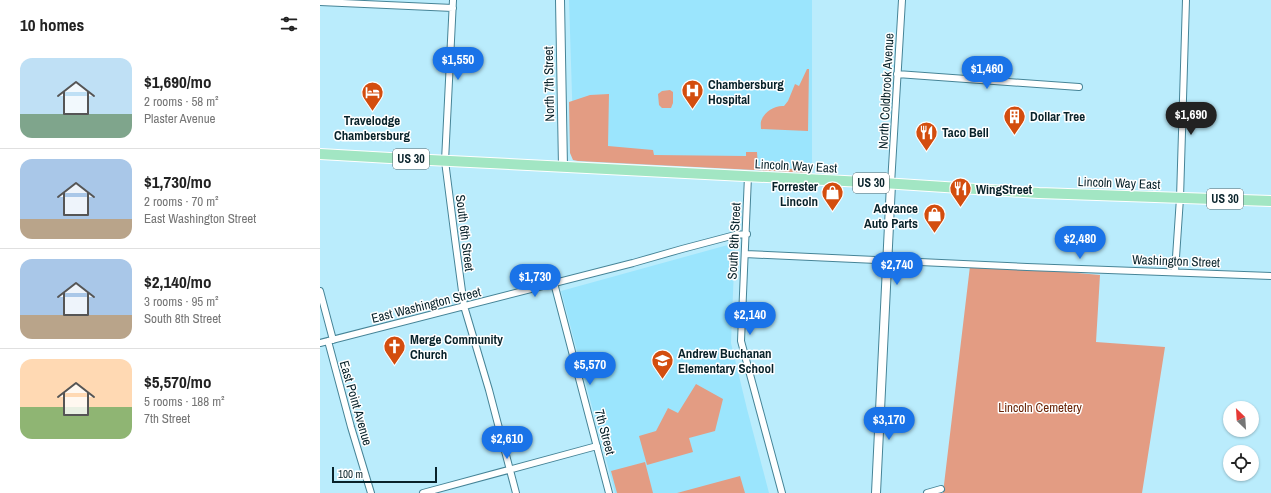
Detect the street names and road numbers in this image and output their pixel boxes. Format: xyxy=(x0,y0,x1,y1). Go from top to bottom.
street label: North Coldbrook Avenue xyxy=(874,33,898,149)
street label: North 7th Street xyxy=(540,46,558,122)
road number: US 30 xyxy=(393,149,429,169)
street label: Lincoln Way East xyxy=(754,155,838,177)
road number: US 30 xyxy=(853,173,889,193)
street label: Lincoln Way East xyxy=(1077,173,1161,193)
road number: US 30 xyxy=(1207,189,1243,209)
street label: South 6th Street xyxy=(452,194,478,272)
street label: South 8th Street xyxy=(723,202,745,280)
street label: Washington Street xyxy=(1132,251,1220,271)
street label: East Washington Street xyxy=(370,283,483,327)
street label: East Point Avenue xyxy=(336,359,376,447)
street label: 7th Street xyxy=(591,407,619,457)

